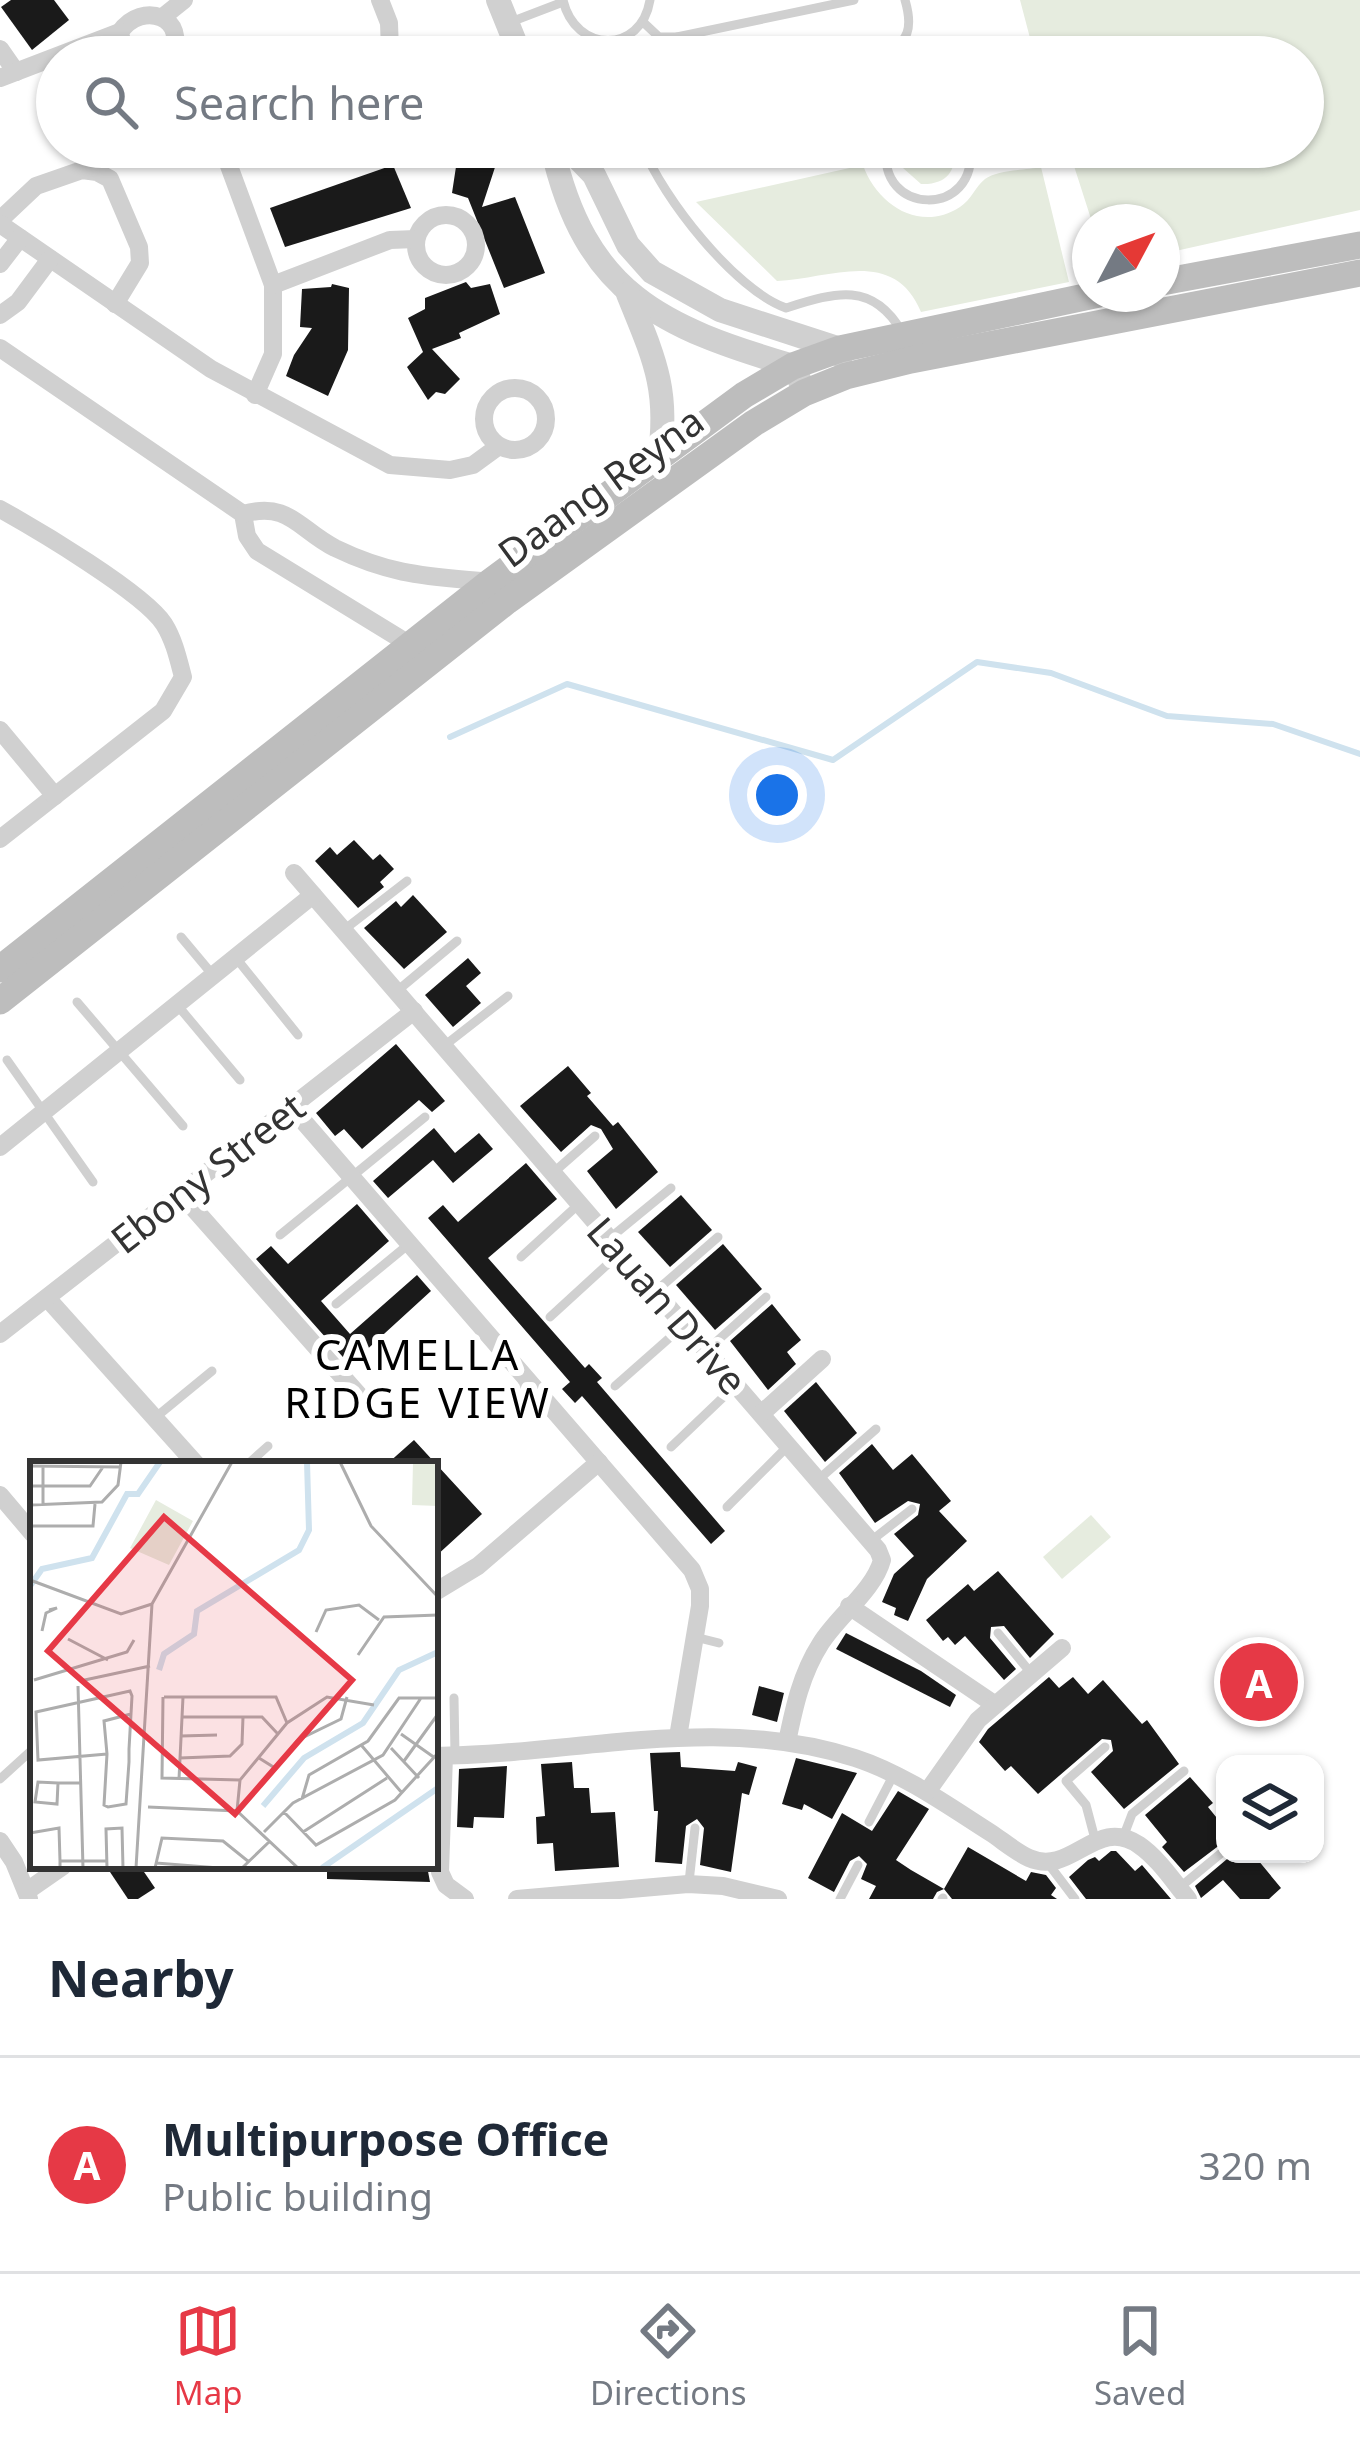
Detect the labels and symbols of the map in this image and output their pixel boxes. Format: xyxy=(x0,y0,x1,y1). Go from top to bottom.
north arrow xyxy=(1072,204,1180,312)
street label: Daang Reyna xyxy=(487,393,713,579)
your location xyxy=(747,765,807,825)
street label: Ebony Street xyxy=(99,1080,315,1264)
street label: Lauan Drive xyxy=(576,1205,760,1405)
district label: CAMELLA RIDGE VIEW xyxy=(284,1325,552,1430)
inset map xyxy=(30,1461,438,1869)
pin: A xyxy=(1220,1637,1298,1727)

